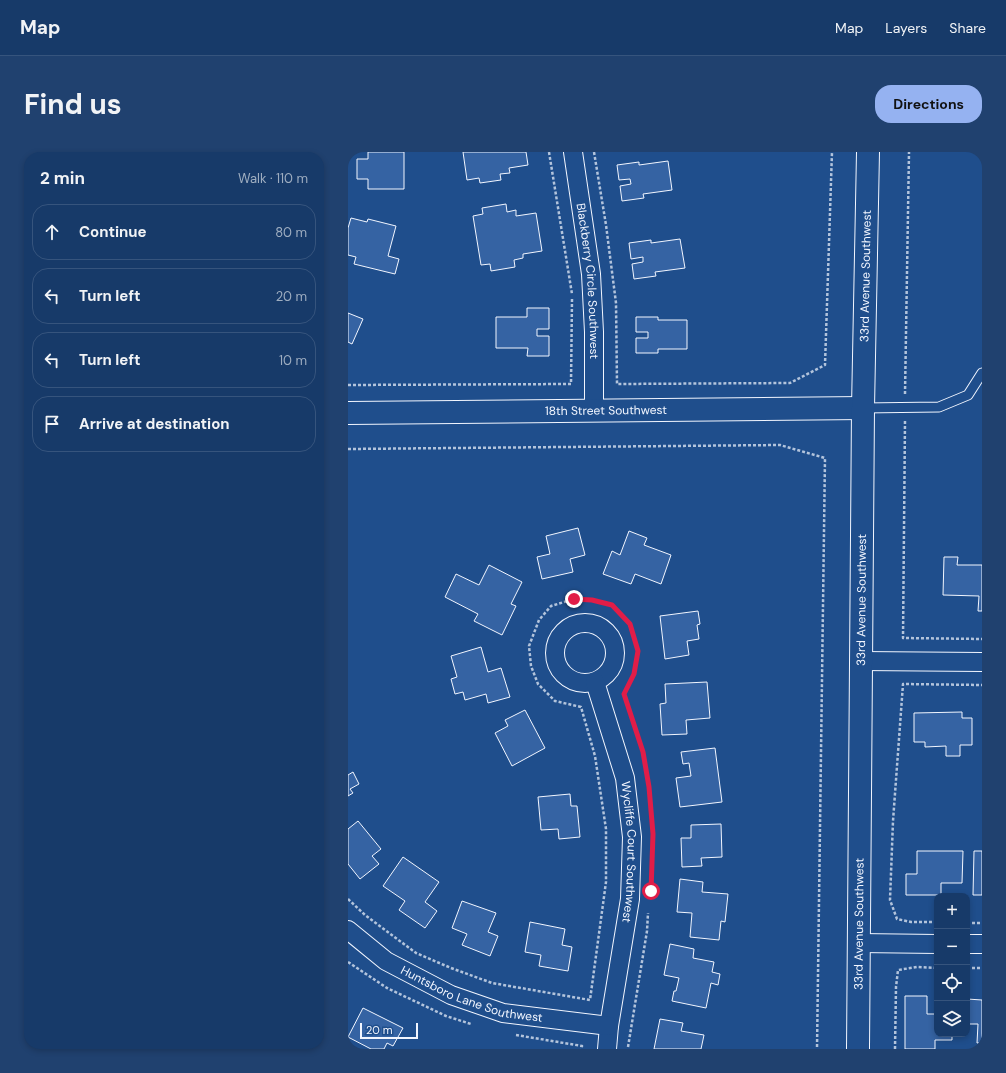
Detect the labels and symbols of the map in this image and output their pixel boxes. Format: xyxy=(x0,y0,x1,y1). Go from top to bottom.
street label: Blackberry Circle Southwest xyxy=(573,202,602,359)
street label: 33rd Avenue Southwest xyxy=(856,210,875,342)
street label: 18th Street Southwest xyxy=(545,402,667,419)
street label: 33rd Avenue Southwest xyxy=(853,534,870,666)
route end xyxy=(565,590,583,608)
street label: Wycliffe Court Southwest xyxy=(617,780,640,924)
street label: 33rd Avenue Southwest xyxy=(850,858,867,990)
route start xyxy=(642,882,660,900)
street label: Huntsboro Lane Southwest xyxy=(398,962,544,1026)
scale bar xyxy=(360,1021,418,1040)

